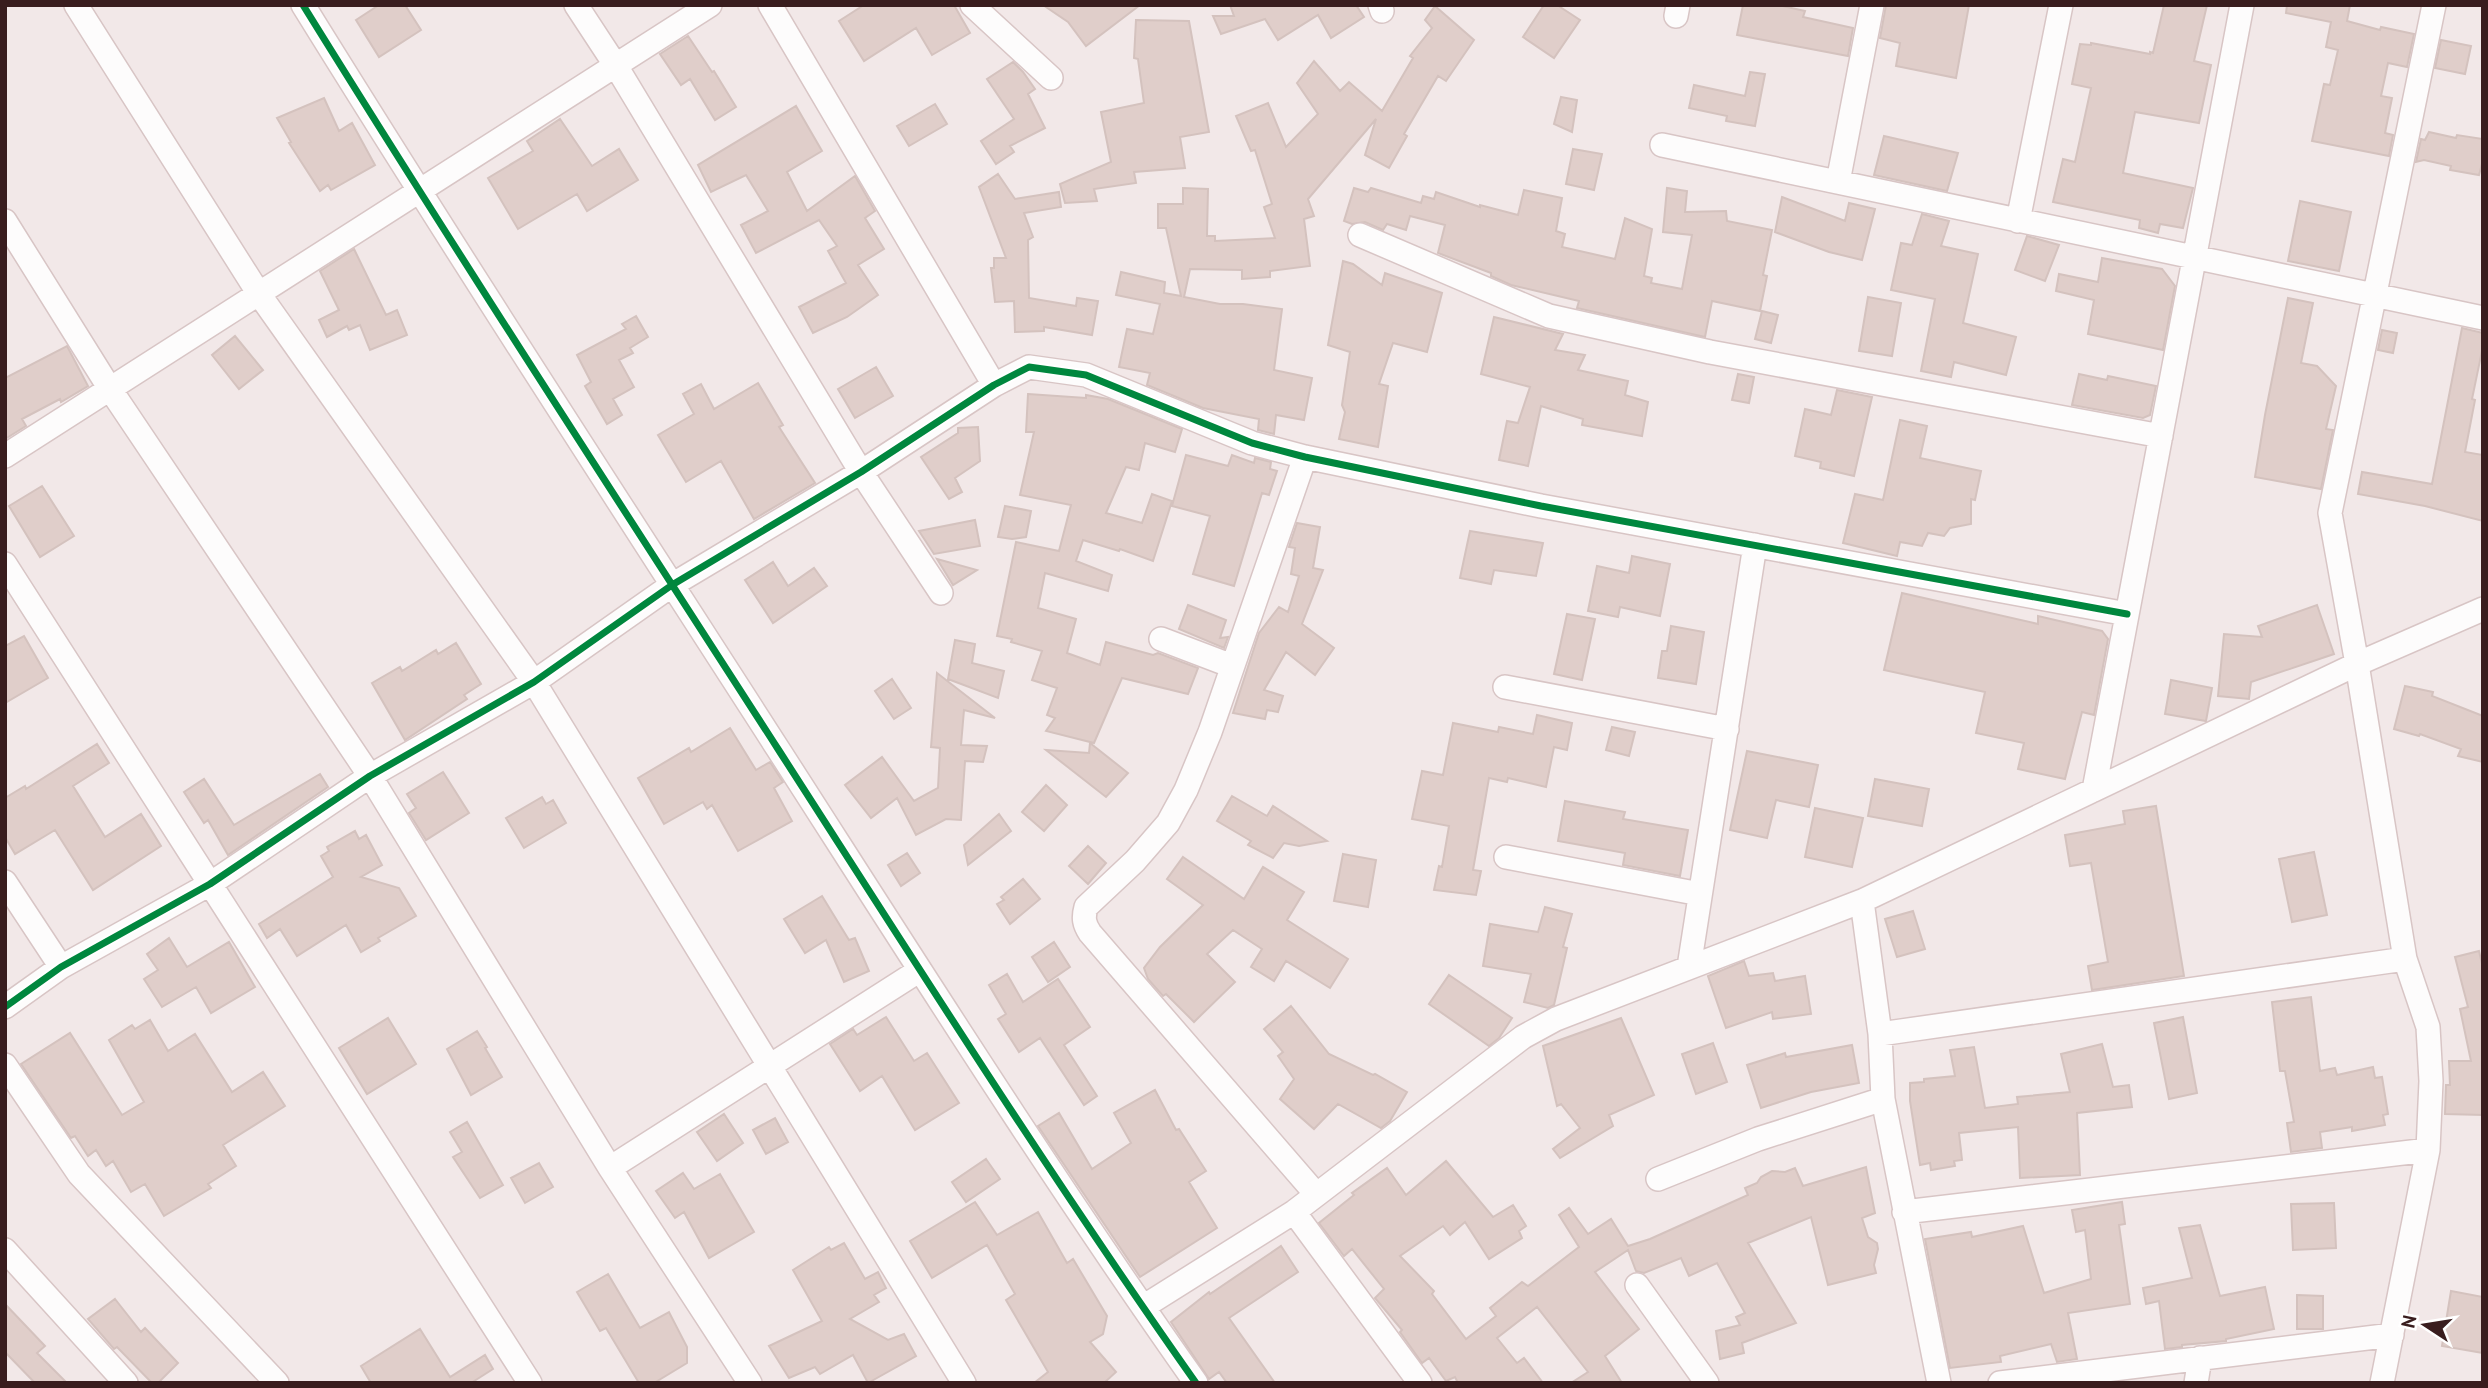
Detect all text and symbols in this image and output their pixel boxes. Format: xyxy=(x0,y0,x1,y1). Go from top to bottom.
north arrow xyxy=(2390,1290,2460,1360)
text: N xyxy=(2395,1313,2421,1330)

